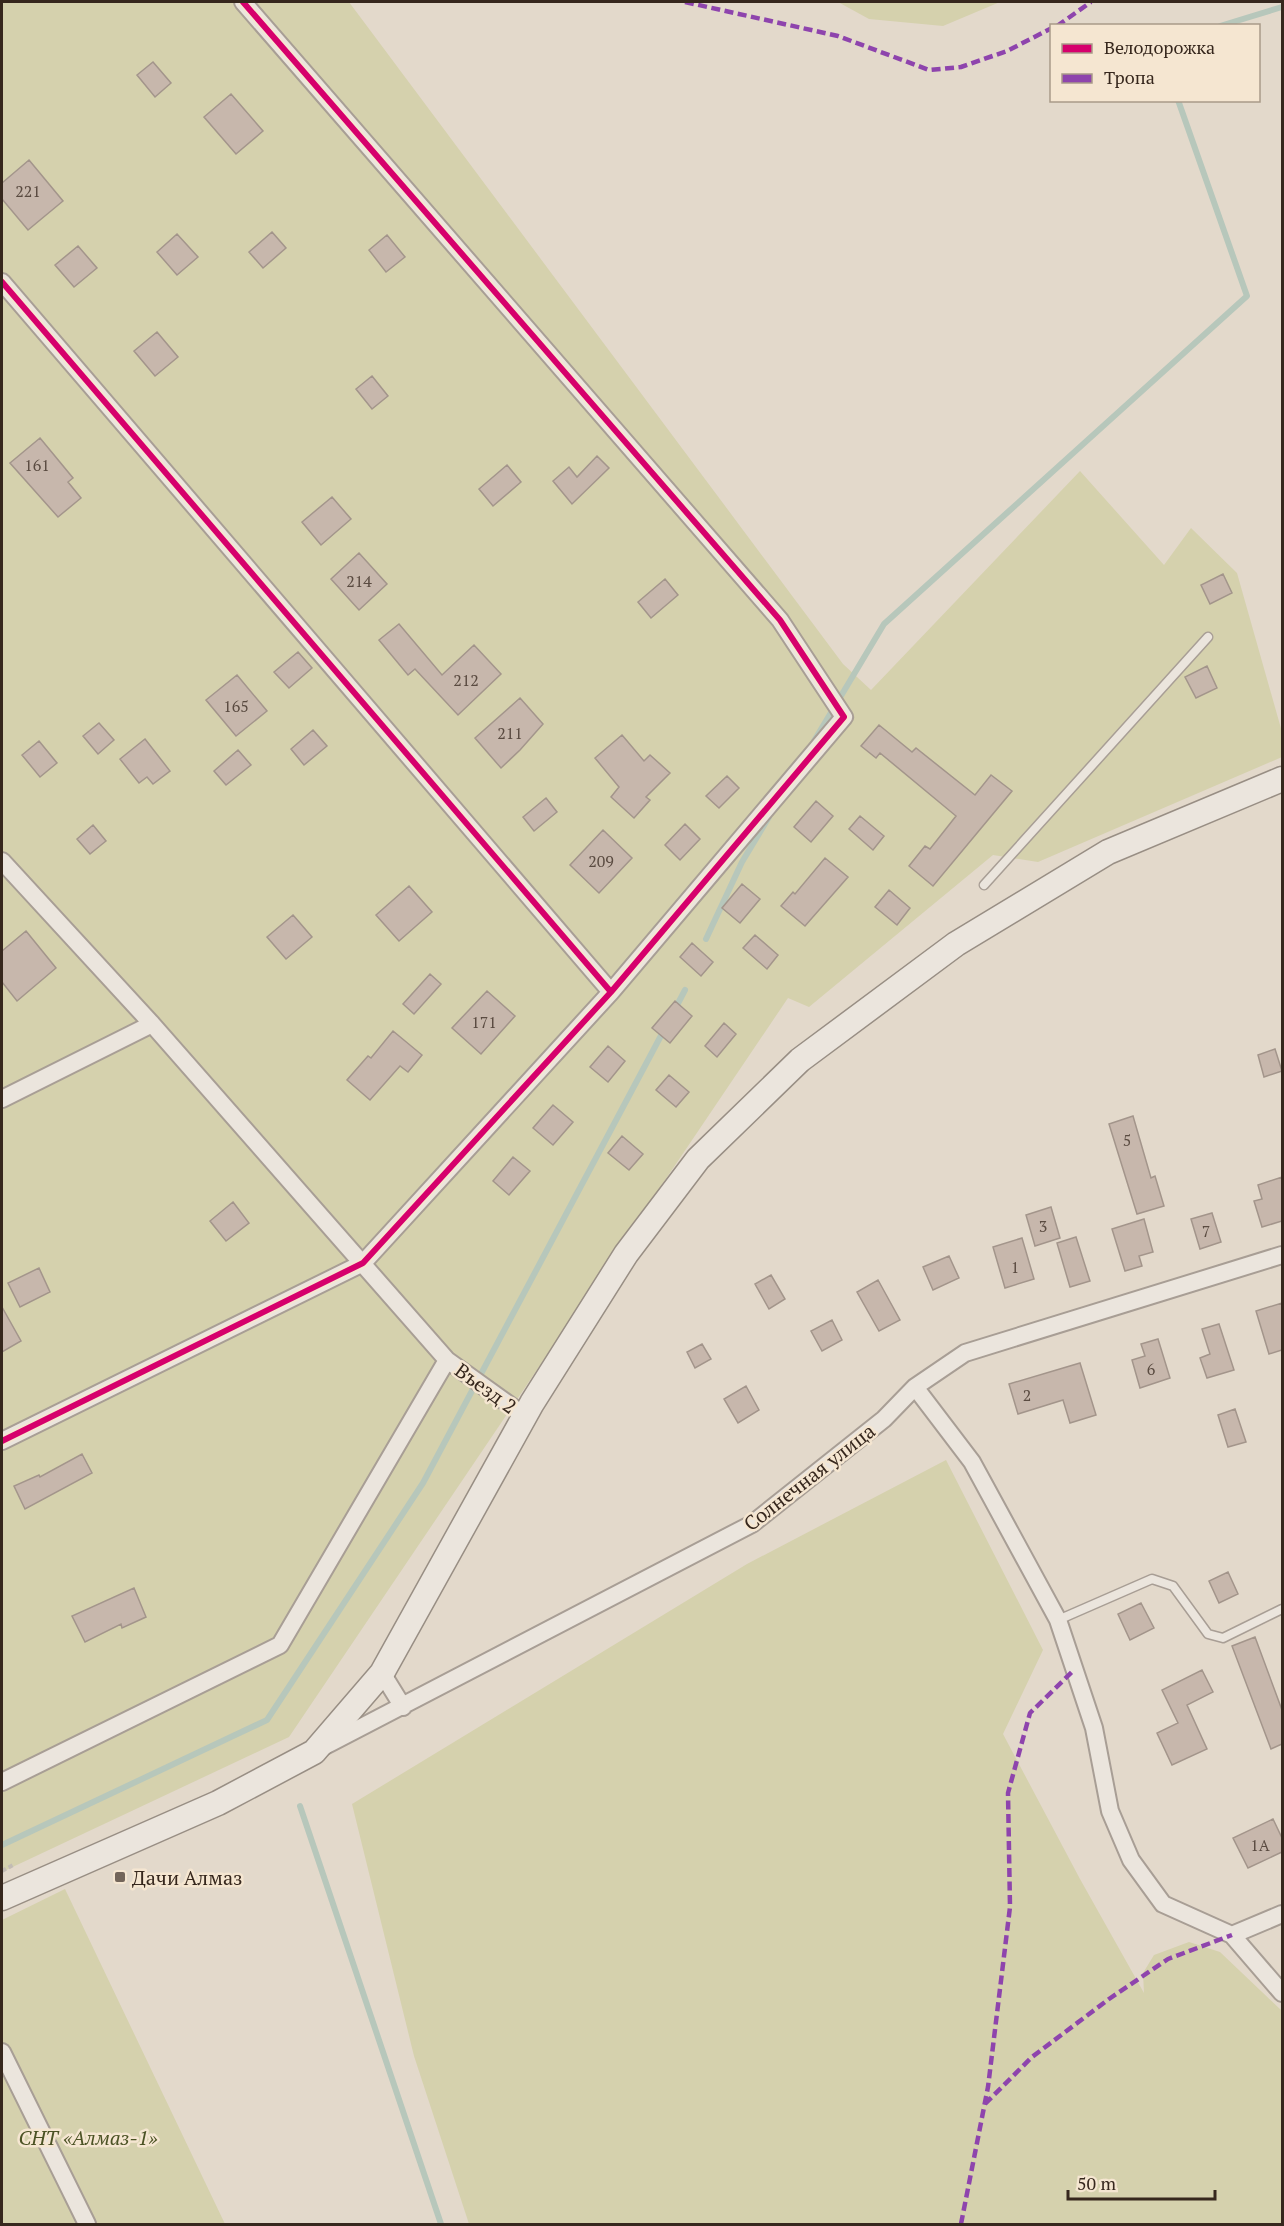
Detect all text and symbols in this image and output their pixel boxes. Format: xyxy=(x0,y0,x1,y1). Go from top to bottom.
legend xyxy=(1050,24,1260,102)
text: Велодорожка xyxy=(1104,35,1215,59)
text: Тропа xyxy=(1104,65,1155,89)
house number: 221 xyxy=(15,180,41,202)
house number: 161 xyxy=(24,454,50,476)
house number: 214 xyxy=(346,570,372,592)
house number: 212 xyxy=(453,669,479,691)
house number: 165 xyxy=(223,695,249,717)
house number: 211 xyxy=(497,722,523,744)
house number: 209 xyxy=(588,850,614,872)
house number: 171 xyxy=(471,1011,497,1033)
house number: 5 xyxy=(1123,1129,1131,1151)
house number: 3 xyxy=(1039,1215,1047,1237)
house number: 7 xyxy=(1202,1220,1210,1242)
house number: 1 xyxy=(1011,1256,1019,1278)
street label: Въезд 2 xyxy=(450,1356,522,1420)
house number: 6 xyxy=(1147,1358,1156,1380)
house number: 2 xyxy=(1023,1384,1031,1406)
street label: Солнечная улица xyxy=(738,1417,880,1537)
house number: 1А xyxy=(1250,1834,1270,1856)
place label: Дачи Алмаз xyxy=(132,1864,242,1891)
marker: Дачи Алмаз xyxy=(113,1870,127,1884)
park label: СНТ «Алмаз-1» xyxy=(19,2124,158,2151)
scale bar xyxy=(1068,2163,1215,2201)
text: 50 m xyxy=(1077,2171,1117,2195)

